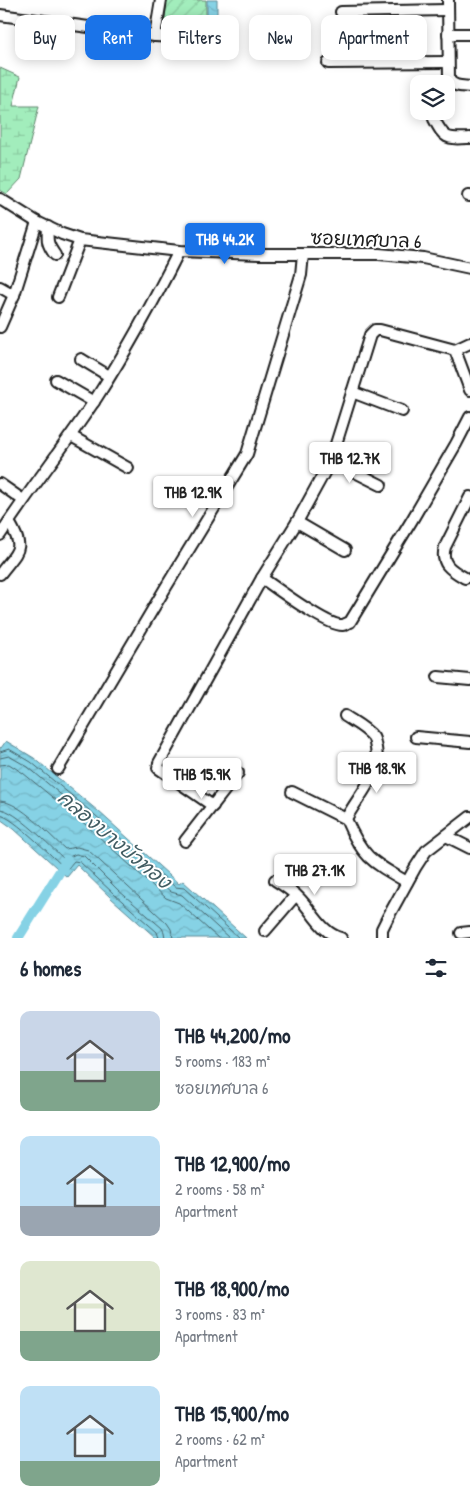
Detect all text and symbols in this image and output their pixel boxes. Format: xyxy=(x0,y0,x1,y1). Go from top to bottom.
chip: Buy xyxy=(15,15,75,60)
chip: Rent xyxy=(85,15,151,60)
chip: Filters xyxy=(161,15,239,60)
chip: New xyxy=(249,15,311,60)
chip: Apartment xyxy=(321,15,427,60)
map controls xyxy=(410,75,455,120)
button: layers xyxy=(410,75,455,120)
pin: THB 44.2K xyxy=(168,222,282,265)
street label: ซอยเทศบาล 6 xyxy=(310,224,422,254)
text: THB 44.2K xyxy=(196,228,254,250)
pin: THB 12.7K xyxy=(293,442,407,484)
text: THB 12.7K xyxy=(320,447,380,469)
pin: THB 12.9K xyxy=(136,476,250,518)
text: THB 12.9K xyxy=(164,481,222,503)
pin: THB 18.9K xyxy=(320,752,434,794)
text: THB 18.9K xyxy=(348,757,406,779)
pin: THB 15.9K xyxy=(145,758,259,800)
text: THB 15.9K xyxy=(173,763,231,785)
water label: คลองบางบัวทอง xyxy=(53,784,179,895)
pin: THB 27.1K xyxy=(258,854,372,896)
text: THB 27.1K xyxy=(285,859,345,881)
text: 6 homes xyxy=(20,954,81,983)
icon: filters xyxy=(422,954,450,982)
text: THB 44,200/mo xyxy=(175,1021,290,1050)
icon: home xyxy=(60,1031,120,1091)
text: 5 rooms · 183 m² xyxy=(175,1050,270,1072)
text: ซอยเทศบาล 6 xyxy=(175,1077,268,1099)
text: THB 12,900/mo xyxy=(175,1149,290,1178)
icon: home xyxy=(60,1156,120,1216)
text: 2 rooms · 58 m² xyxy=(175,1178,265,1200)
text: Apartment xyxy=(175,1200,238,1222)
text: THB 18,900/mo xyxy=(175,1274,289,1303)
icon: home xyxy=(60,1281,120,1341)
text: 3 rooms · 83 m² xyxy=(175,1303,265,1325)
text: Apartment xyxy=(175,1325,238,1347)
text: THB 15,900/mo xyxy=(175,1399,289,1428)
icon: home xyxy=(60,1406,120,1466)
text: 2 rooms · 62 m² xyxy=(175,1428,265,1450)
text: Apartment xyxy=(175,1450,238,1472)

